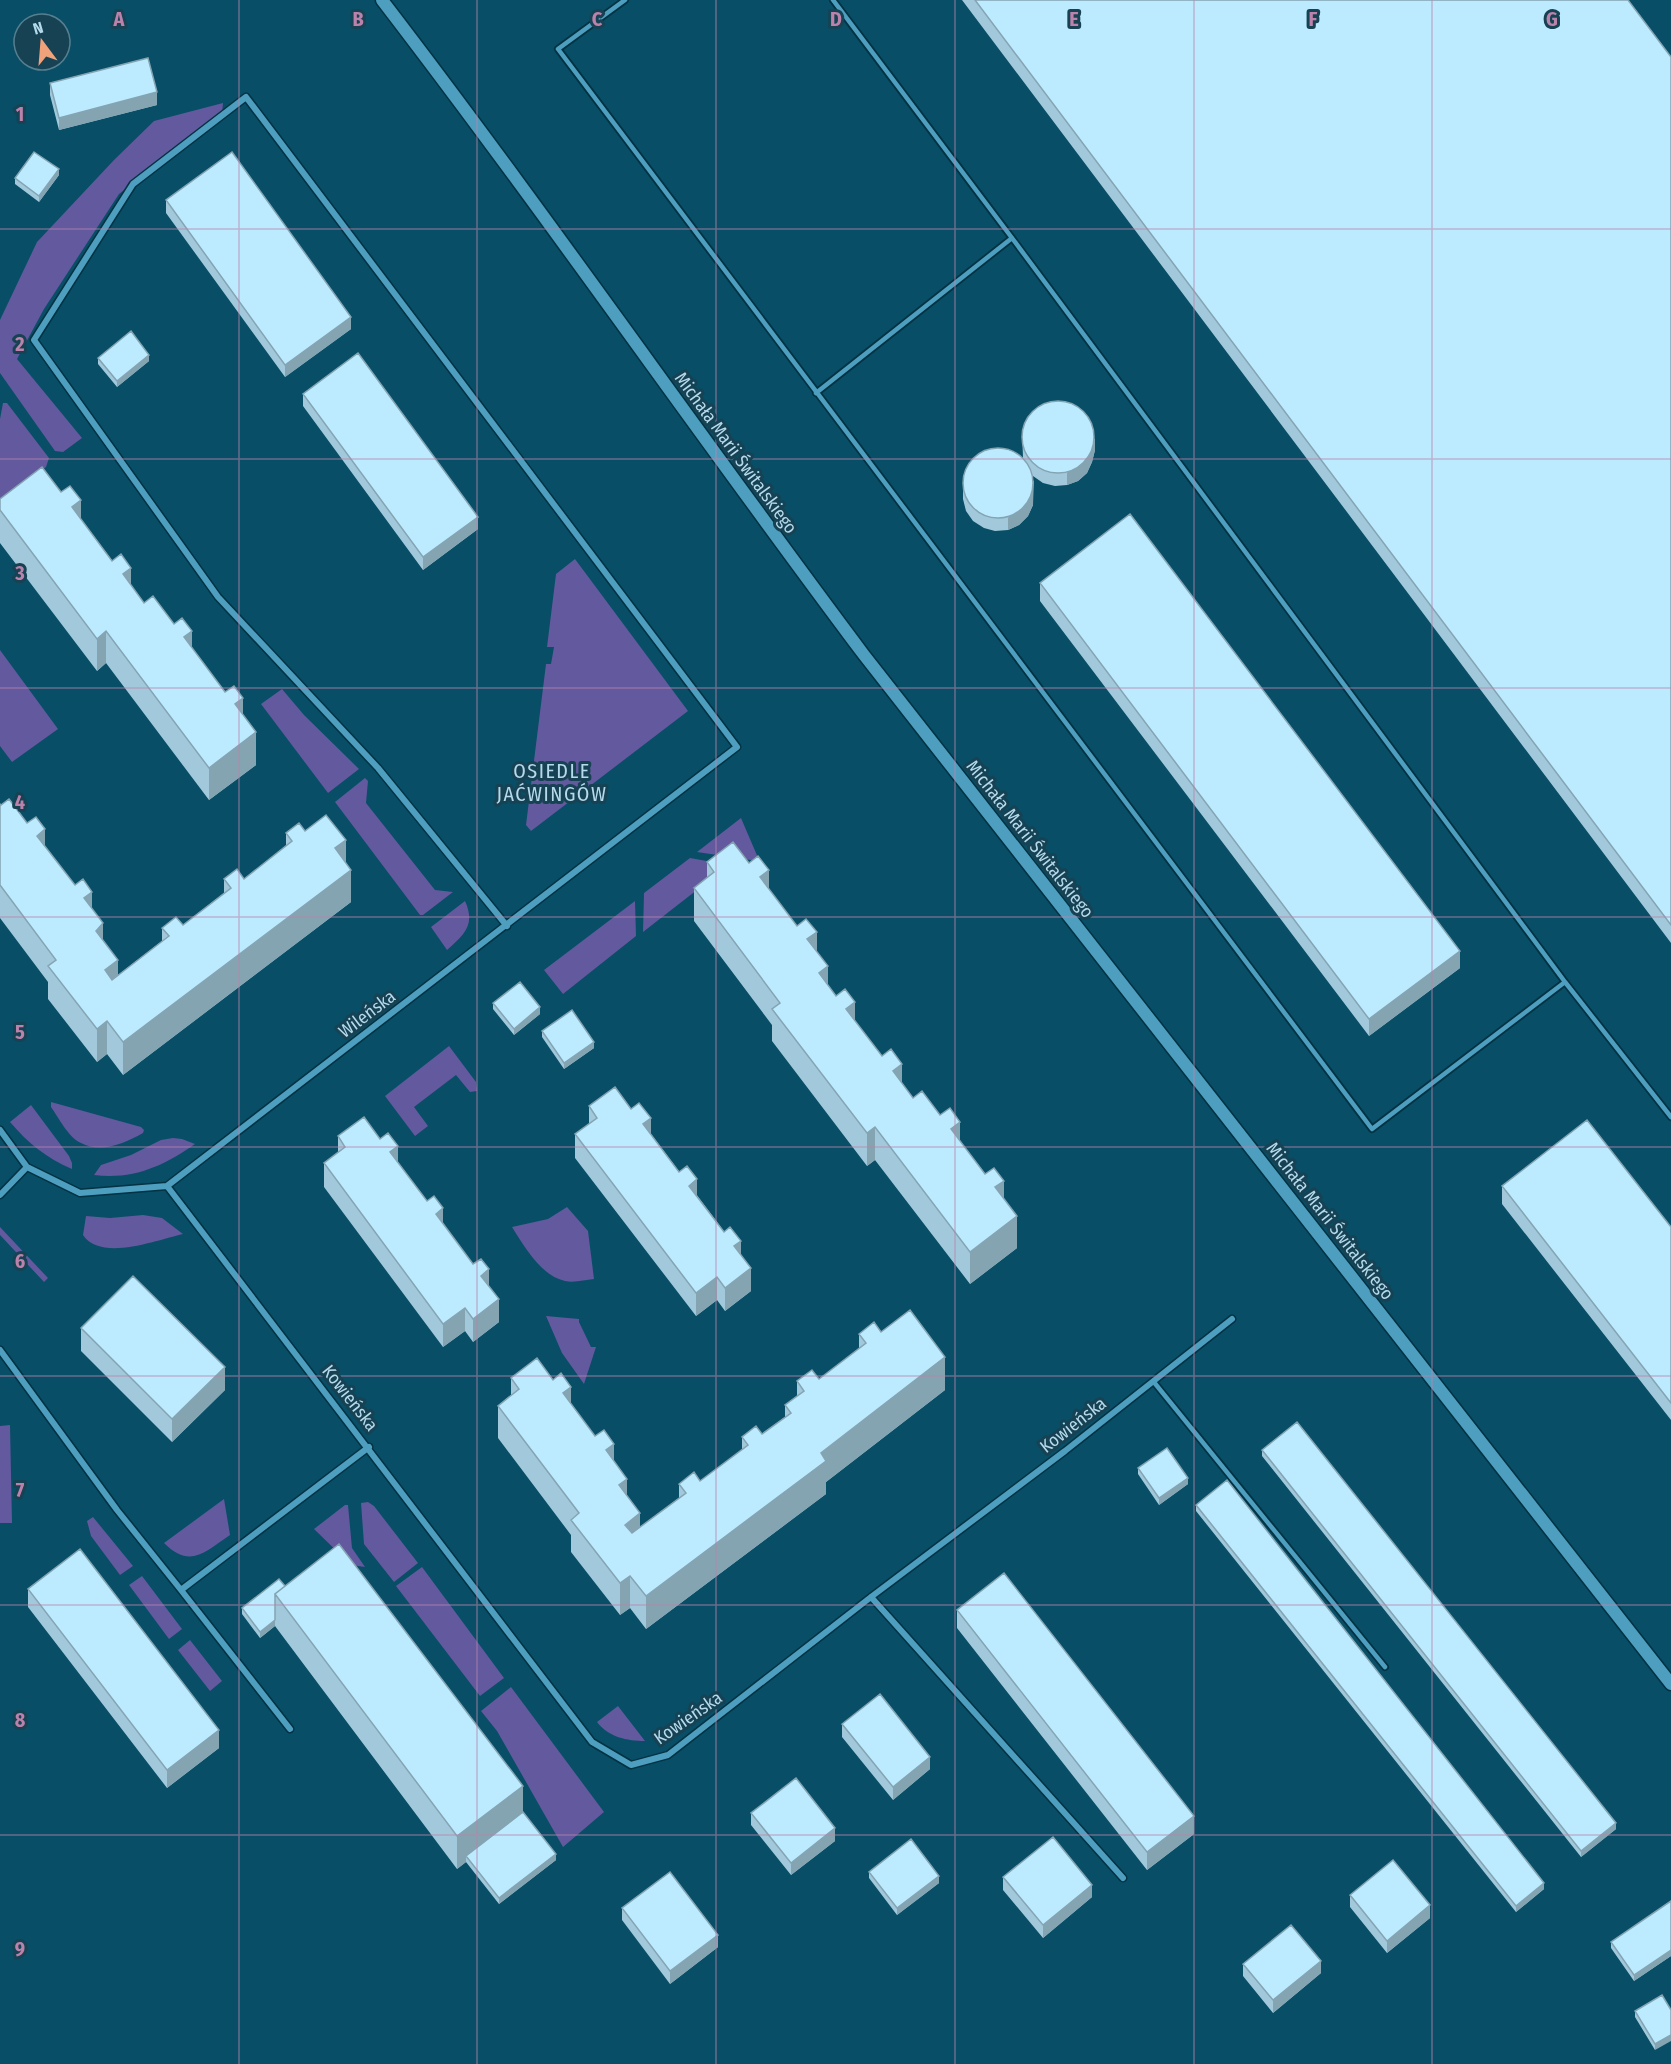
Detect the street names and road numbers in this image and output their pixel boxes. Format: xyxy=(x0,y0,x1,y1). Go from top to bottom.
street label: Michała Marii Świtalskiego xyxy=(670,368,802,538)
street label: Michała Marii Świtalskiego xyxy=(962,756,1098,922)
street label: Wileńska xyxy=(334,985,400,1043)
street label: Michała Marii Świtalskiego xyxy=(1262,1138,1398,1304)
street label: Kowieńska xyxy=(317,1360,383,1436)
street label: Kowieńska xyxy=(1035,1392,1111,1458)
street label: Kowieńska xyxy=(650,1687,726,1749)

